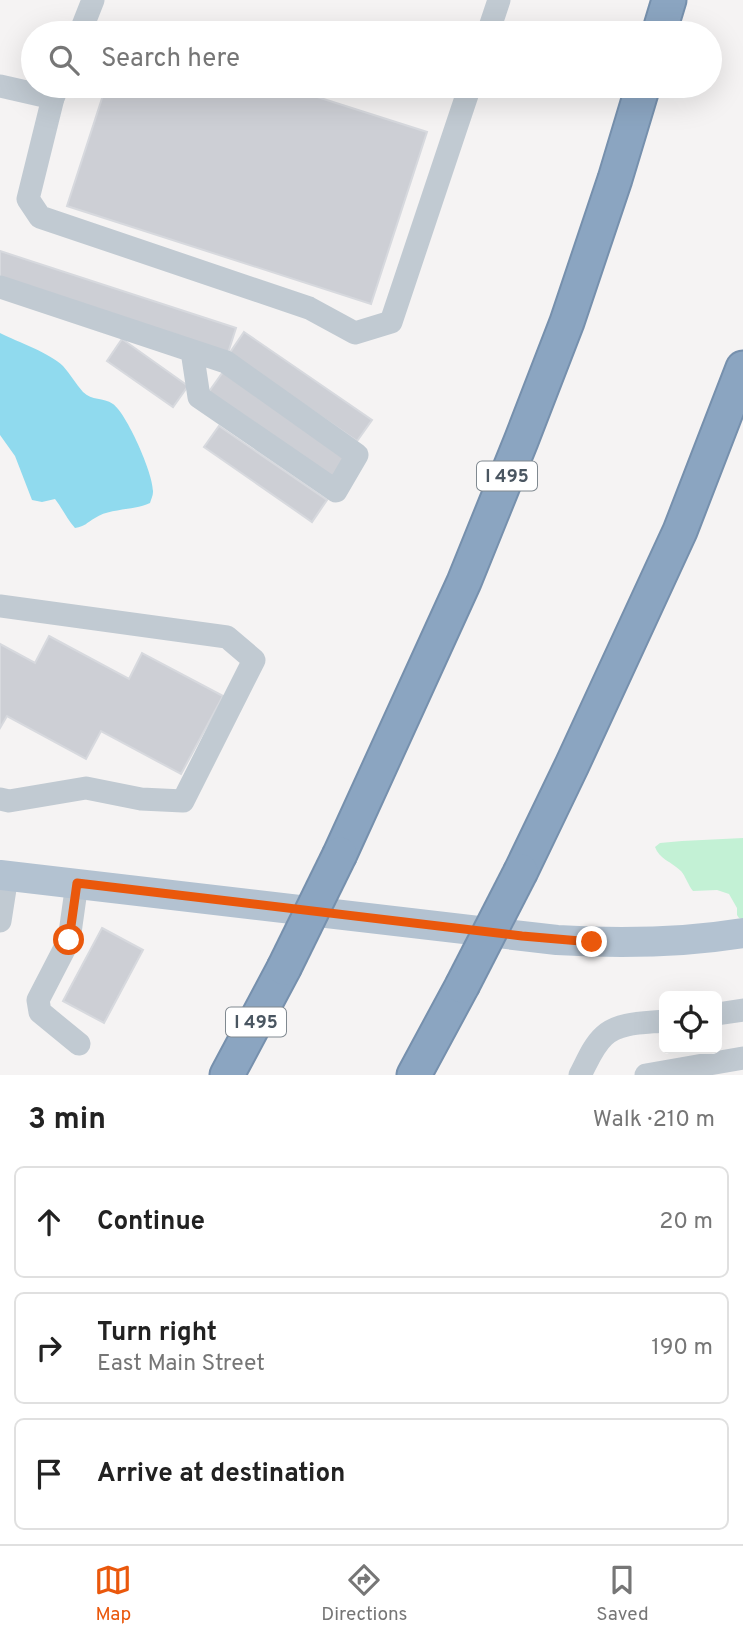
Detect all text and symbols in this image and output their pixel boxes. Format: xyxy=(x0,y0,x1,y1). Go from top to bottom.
search box xyxy=(21,21,722,98)
icon: search xyxy=(45,41,83,79)
text: Search here xyxy=(101,43,240,76)
road number: I 495 xyxy=(477,462,537,490)
route start xyxy=(53,924,84,955)
route end xyxy=(576,926,607,957)
map controls xyxy=(659,991,722,1054)
button: locate xyxy=(659,991,722,1054)
road number: I 495 xyxy=(226,1007,286,1036)
text: 3 min xyxy=(28,1102,106,1139)
text: Walk · 210 m xyxy=(593,1106,715,1135)
icon: ahead xyxy=(30,1203,68,1241)
text: Continue xyxy=(97,1206,205,1239)
text: 20 m xyxy=(659,1208,713,1237)
text: Turn right xyxy=(97,1317,217,1350)
icon: right xyxy=(30,1329,68,1367)
text: 190 m xyxy=(651,1334,713,1363)
text: East Main Street xyxy=(97,1350,265,1379)
icon: arrive xyxy=(30,1455,68,1493)
text: Arrive at destination xyxy=(97,1458,345,1491)
tab: Map xyxy=(94,1561,132,1627)
tab: Directions xyxy=(321,1561,408,1627)
tab: Saved xyxy=(596,1561,649,1627)

